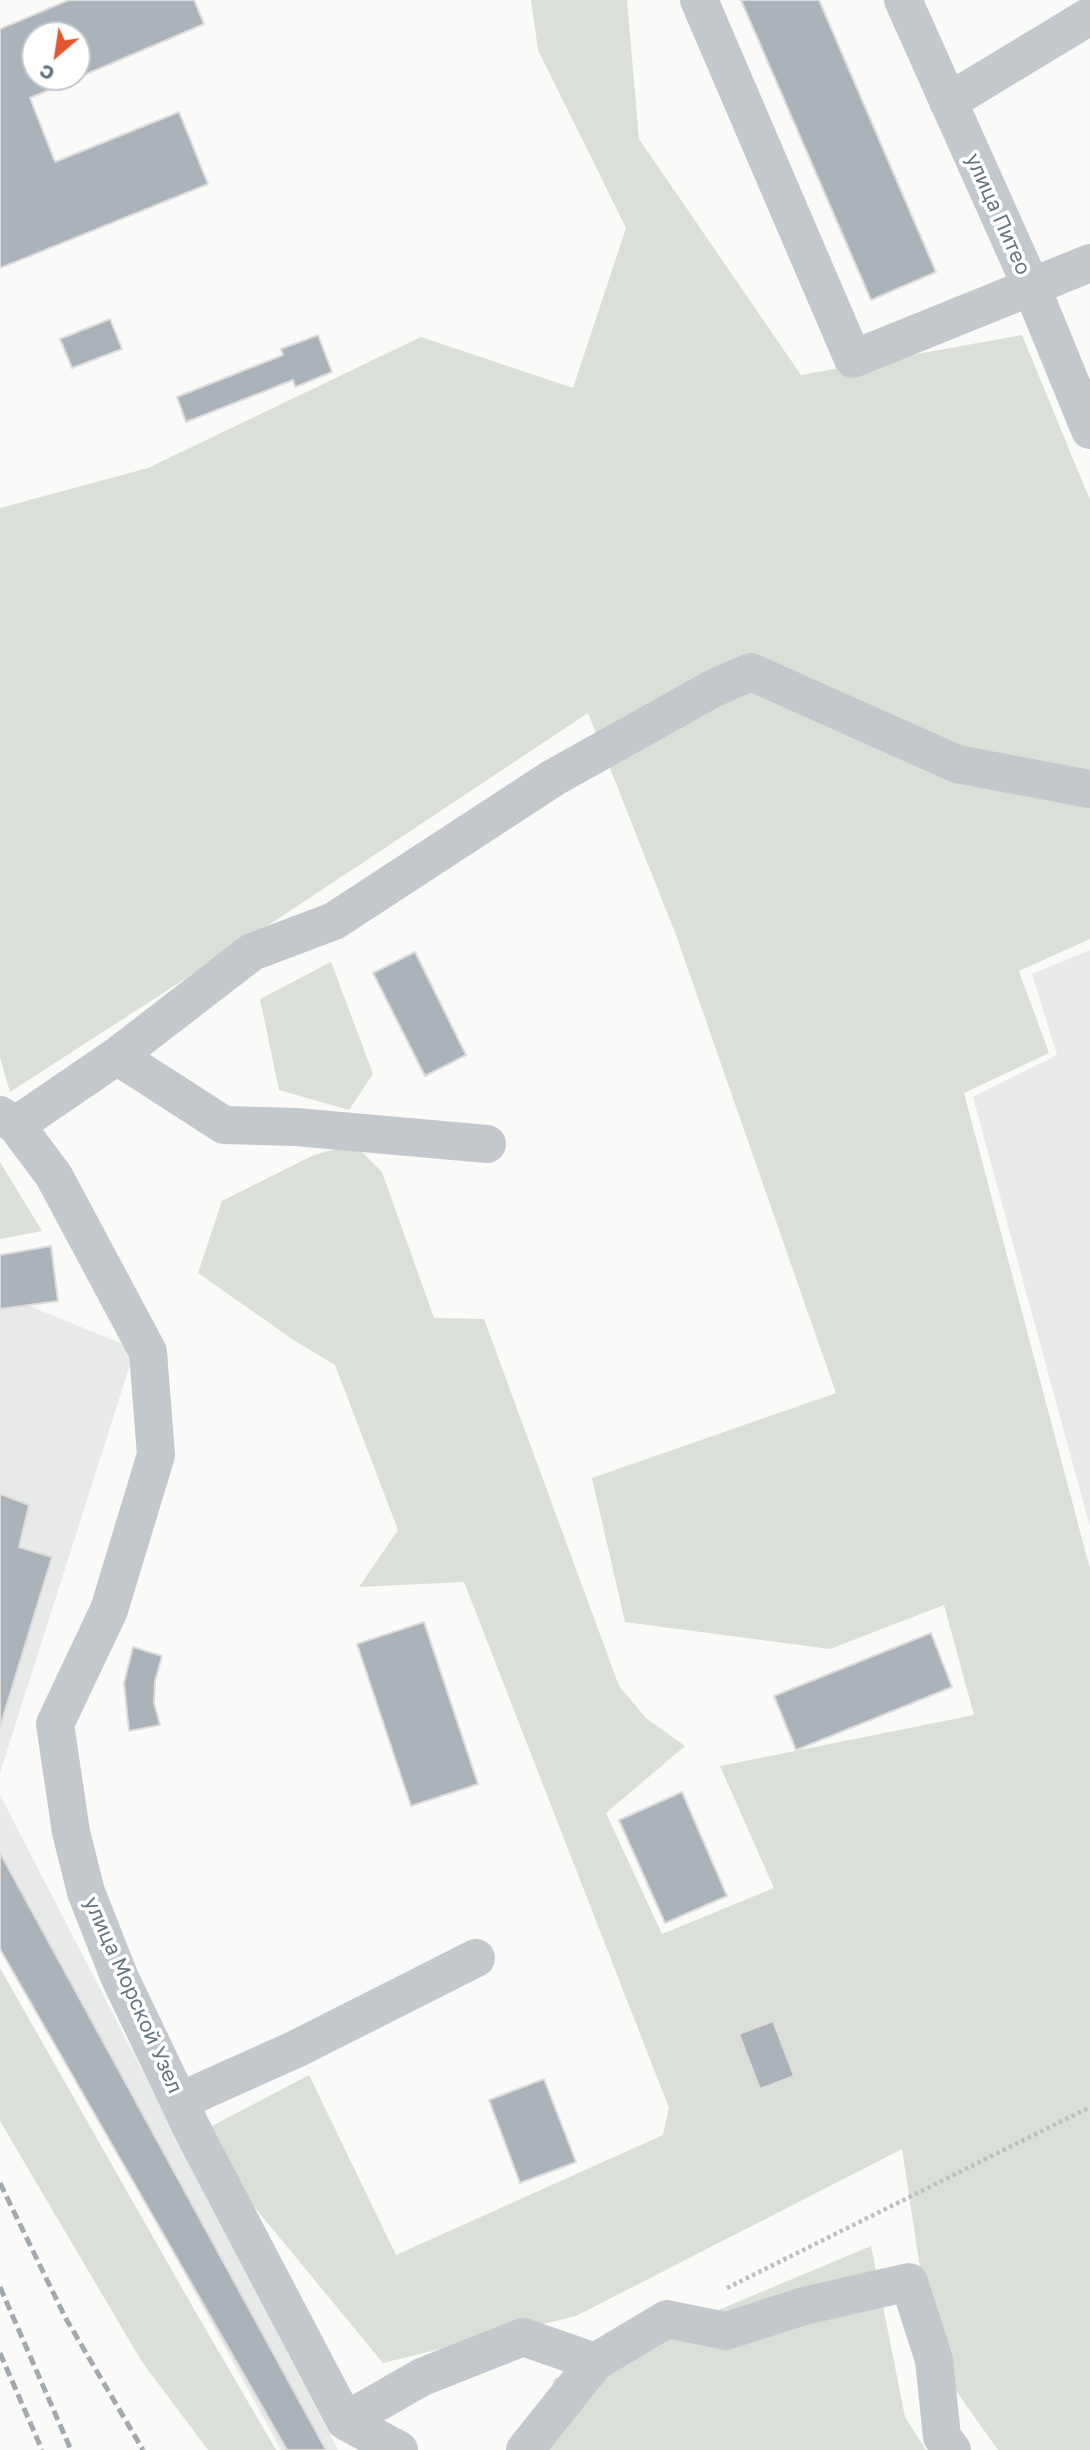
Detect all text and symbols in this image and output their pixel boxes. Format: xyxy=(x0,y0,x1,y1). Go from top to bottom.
north arrow xyxy=(21,21,91,91)
text: С xyxy=(35,60,58,86)
street label: улица Питео xyxy=(960,149,1036,279)
street label: улица Морской Узел xyxy=(78,1893,188,2097)

